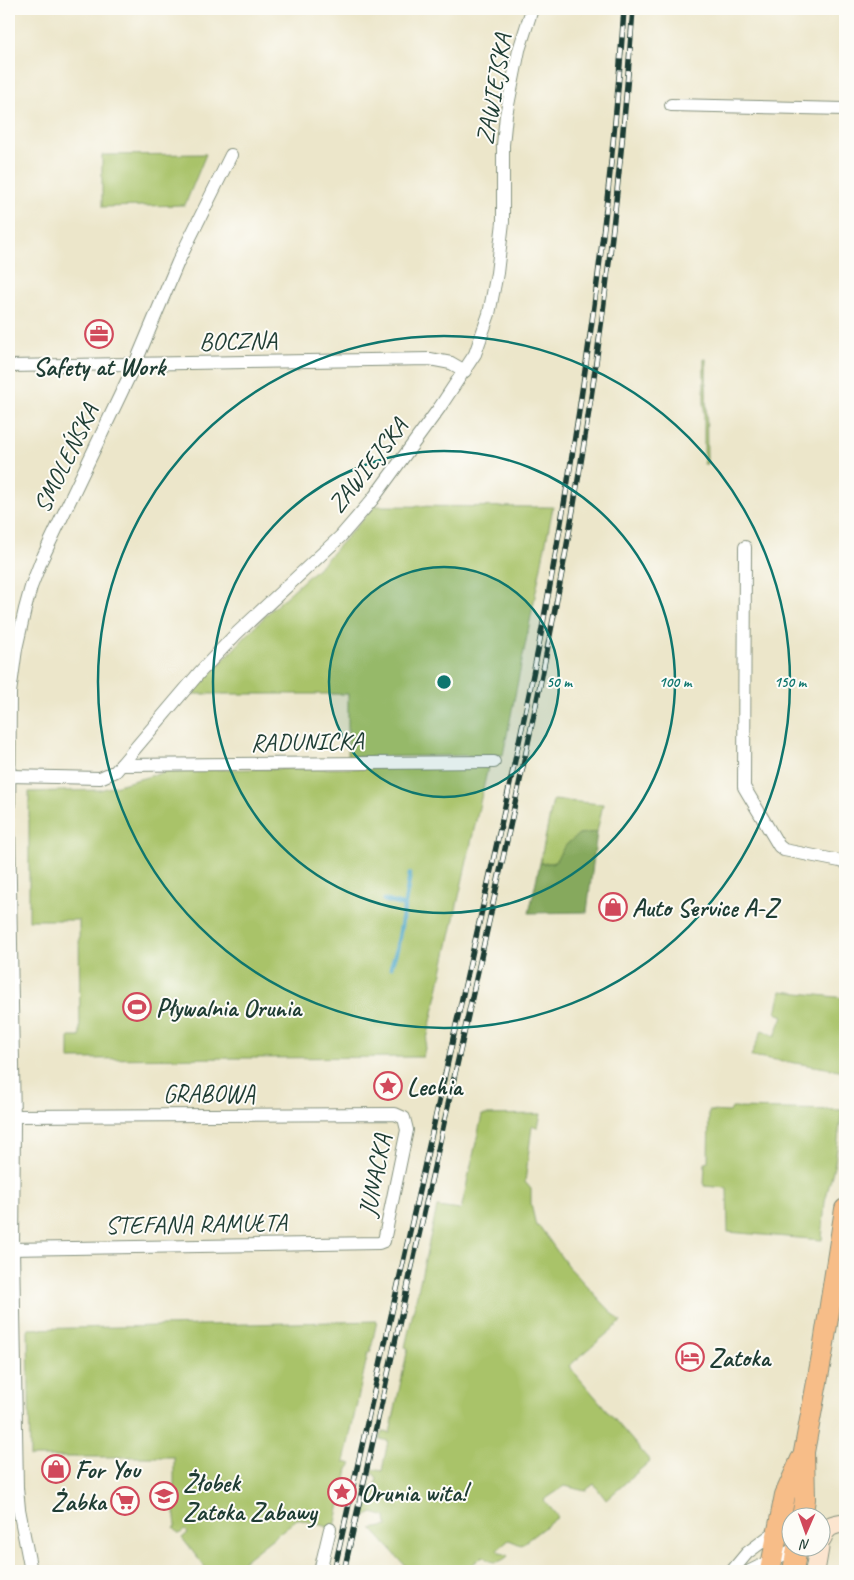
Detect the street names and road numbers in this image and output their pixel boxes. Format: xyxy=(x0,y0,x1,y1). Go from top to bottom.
street label: ZAWIEJSKA xyxy=(469,30,520,147)
street label: BOCZNA xyxy=(199,324,278,358)
street label: SMOLEŃSKA xyxy=(26,398,107,518)
street label: ZAWIEJSKA xyxy=(321,411,416,519)
street label: RADUNICKA xyxy=(250,725,365,759)
street label: GRABOWA xyxy=(163,1078,256,1110)
street label: JUNACKA xyxy=(351,1131,399,1220)
street label: STEFANA RAMUŁTA xyxy=(105,1206,289,1242)

